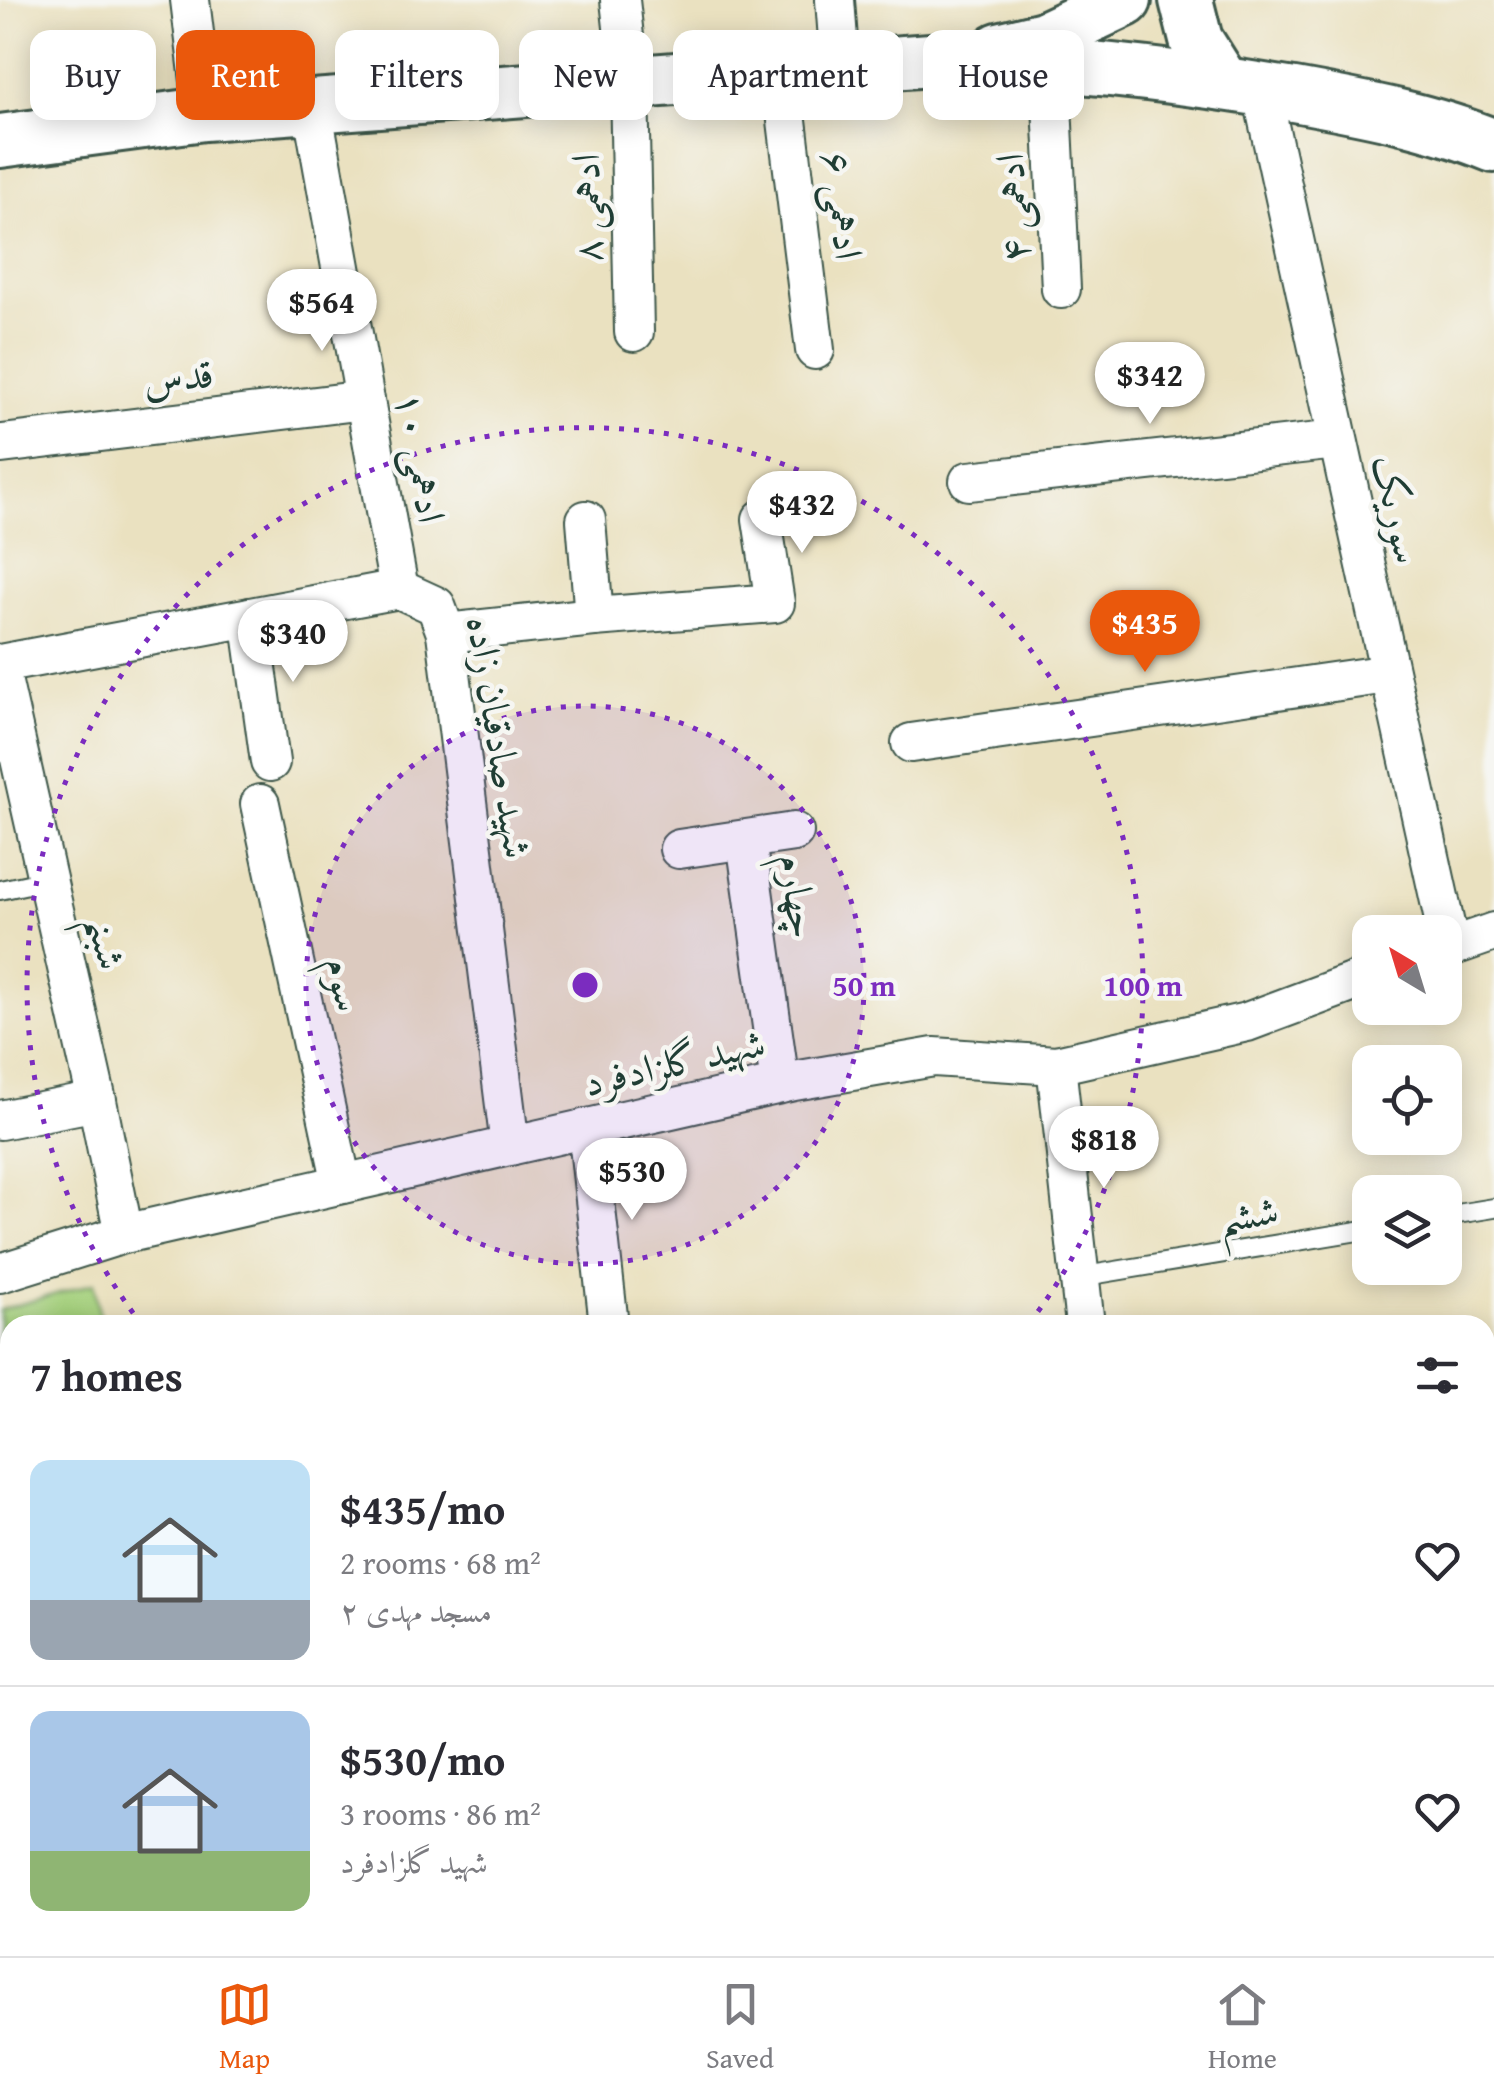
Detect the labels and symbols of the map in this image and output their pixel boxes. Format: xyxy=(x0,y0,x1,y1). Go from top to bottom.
street label: ادهمی ۶ xyxy=(808,147,879,263)
street label: ادهمی ۴ xyxy=(979,152,1044,264)
street label: ادهمی ۸ xyxy=(555,153,616,263)
pin: $564 xyxy=(263,269,381,354)
pin: $342 xyxy=(1091,342,1209,427)
street label: قدس xyxy=(139,343,216,410)
street label: ادهمی ۱۰ xyxy=(381,387,462,527)
street label: سوریک xyxy=(1358,449,1439,569)
pin: $432 xyxy=(743,471,861,556)
pin: $435 xyxy=(1086,590,1204,675)
pin: $340 xyxy=(234,600,352,685)
street label: شهید صادقیان زاده xyxy=(452,612,549,862)
street label: چهارم xyxy=(758,850,835,943)
street label: شبنم xyxy=(62,909,142,978)
north arrow xyxy=(1352,915,1462,1025)
street label: سوم xyxy=(305,951,380,1018)
text: 50 m xyxy=(832,963,896,1007)
text: 100 m xyxy=(1104,963,1183,1007)
centre of rings xyxy=(567,967,603,1003)
street label: شهید گلزادفرد xyxy=(577,1012,770,1111)
pin: $818 xyxy=(1045,1106,1163,1191)
pin: $530 xyxy=(573,1138,691,1223)
street label: ششم xyxy=(1213,1180,1284,1258)

